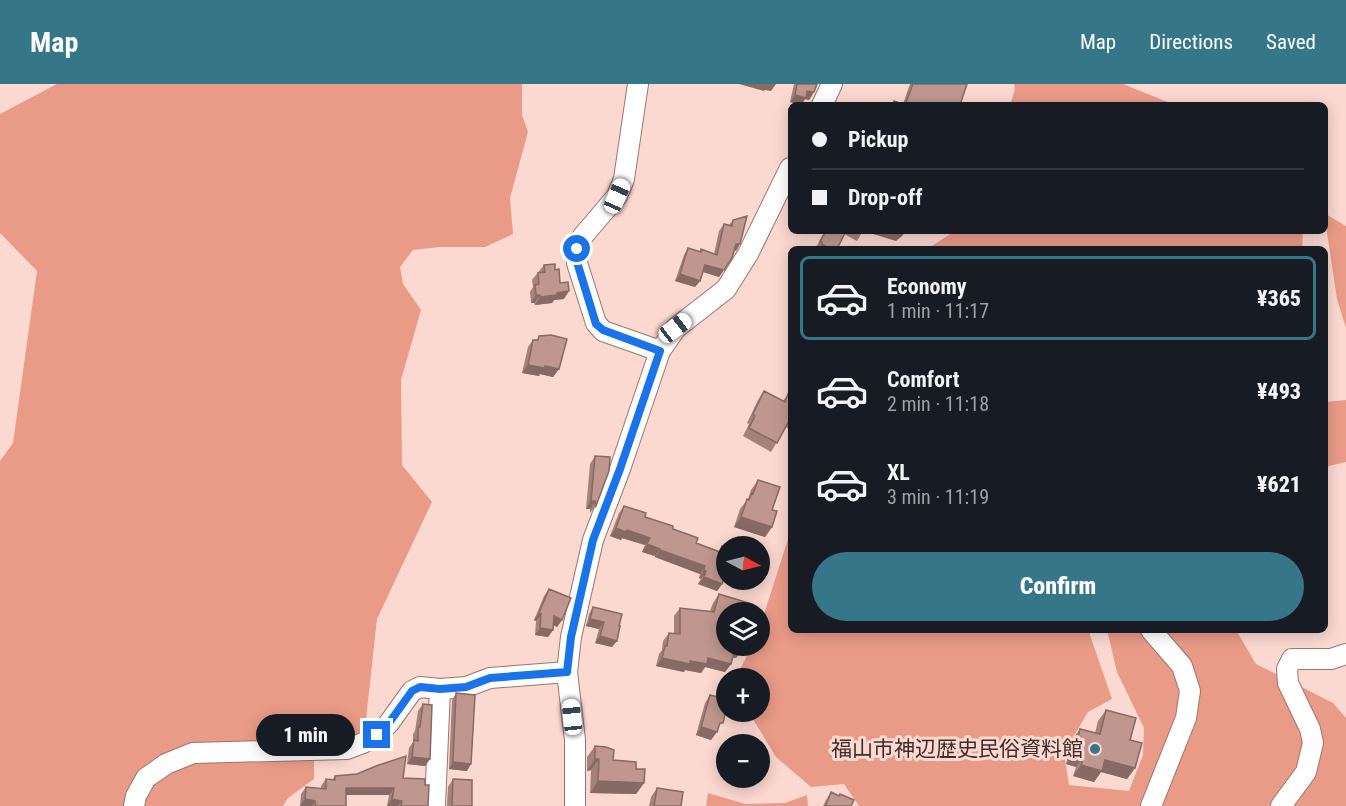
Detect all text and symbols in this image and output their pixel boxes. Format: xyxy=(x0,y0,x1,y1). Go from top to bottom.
text: Map xyxy=(30,26,78,59)
text: Map xyxy=(1080,30,1116,54)
text: Directions xyxy=(1149,30,1233,54)
text: Saved xyxy=(1266,30,1316,54)
text: Pickup xyxy=(848,127,908,152)
car xyxy=(601,176,633,216)
text: Drop-off xyxy=(848,185,922,210)
route start xyxy=(563,235,590,262)
icon: car xyxy=(815,271,869,325)
text: Economy xyxy=(887,274,967,299)
text: ¥365 xyxy=(1257,286,1301,311)
text: 1 min · 11:17 xyxy=(887,299,989,323)
car xyxy=(655,310,695,346)
icon: car xyxy=(815,364,869,418)
text: Comfort xyxy=(887,367,960,392)
text: ¥493 xyxy=(1257,379,1301,404)
text: 2 min · 11:18 xyxy=(887,392,989,416)
icon: car xyxy=(815,457,869,511)
text: XL xyxy=(887,460,910,485)
text: ¥621 xyxy=(1257,472,1301,497)
text: 3 min · 11:19 xyxy=(887,485,989,509)
north arrow xyxy=(716,536,770,590)
map controls xyxy=(716,536,770,788)
button: Confirm xyxy=(812,552,1304,621)
button: layers xyxy=(716,602,770,656)
button: + xyxy=(716,668,770,722)
car xyxy=(561,698,583,736)
callout: 1 min xyxy=(257,714,356,756)
route end xyxy=(363,721,390,748)
text: 1 min xyxy=(283,723,328,747)
button: − xyxy=(716,734,770,788)
place label: 福山市神辺歴史民俗資料館 xyxy=(831,737,1083,761)
marker: 福山市神辺歴史民俗資料館 xyxy=(1088,742,1102,756)

